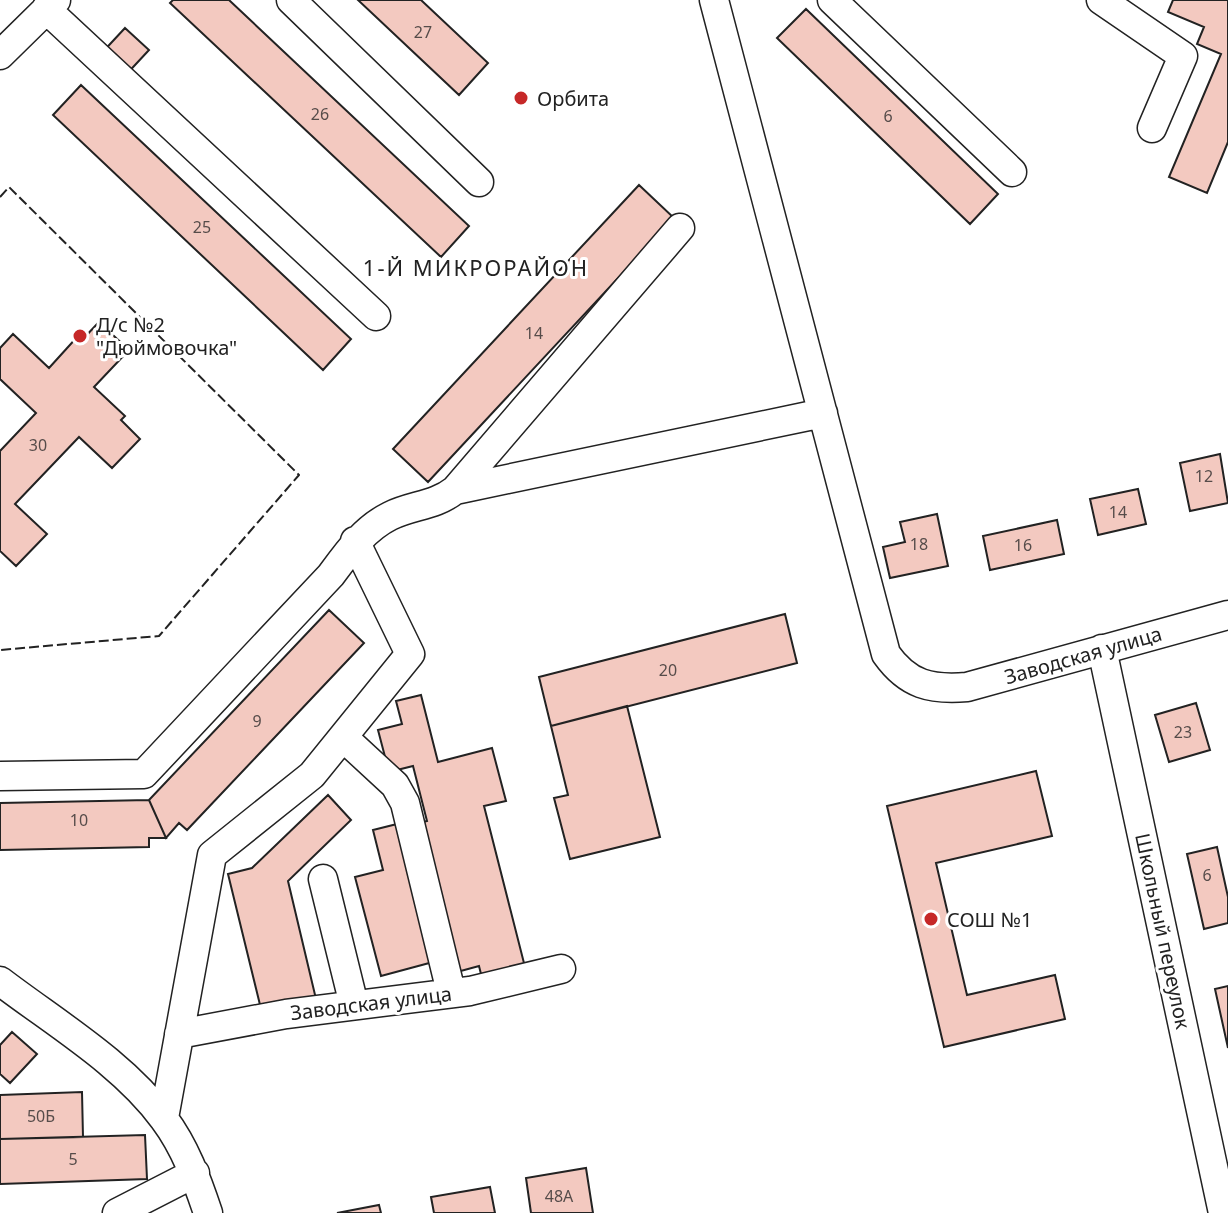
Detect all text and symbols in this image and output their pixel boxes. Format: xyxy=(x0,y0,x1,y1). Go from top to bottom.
house number: 27 xyxy=(414,21,432,43)
place label: Орбита xyxy=(537,85,609,112)
marker: Орбита xyxy=(512,89,530,107)
house number: 26 xyxy=(311,103,329,125)
house number: 6 xyxy=(883,105,893,127)
house number: 25 xyxy=(193,216,211,238)
district label: 1-Й МИКРОРАЙОН xyxy=(363,252,589,282)
place label: Д/с №2 "Дюймовочка" xyxy=(96,311,237,361)
house number: 14 xyxy=(525,322,543,344)
marker: Д/с №2 "Дюймовочка" xyxy=(71,327,89,345)
house number: 30 xyxy=(29,434,47,456)
house number: 12 xyxy=(1195,465,1213,487)
house number: 14 xyxy=(1109,501,1127,523)
house number: 18 xyxy=(910,533,928,555)
house number: 16 xyxy=(1014,534,1032,556)
street label: Заводская улица xyxy=(1001,620,1165,690)
house number: 20 xyxy=(659,659,677,681)
house number: 9 xyxy=(252,710,262,732)
house number: 23 xyxy=(1174,721,1192,743)
house number: 10 xyxy=(70,809,88,831)
street label: Школьный переулок xyxy=(1129,831,1197,1032)
house number: 6 xyxy=(1202,864,1212,886)
place label: СОШ №1 xyxy=(947,906,1032,933)
marker: СОШ №1 xyxy=(922,910,940,928)
street label: Заводская улица xyxy=(289,980,453,1026)
house number: 50Б xyxy=(27,1105,55,1127)
house number: 5 xyxy=(68,1148,78,1170)
house number: 48А xyxy=(545,1185,574,1207)

